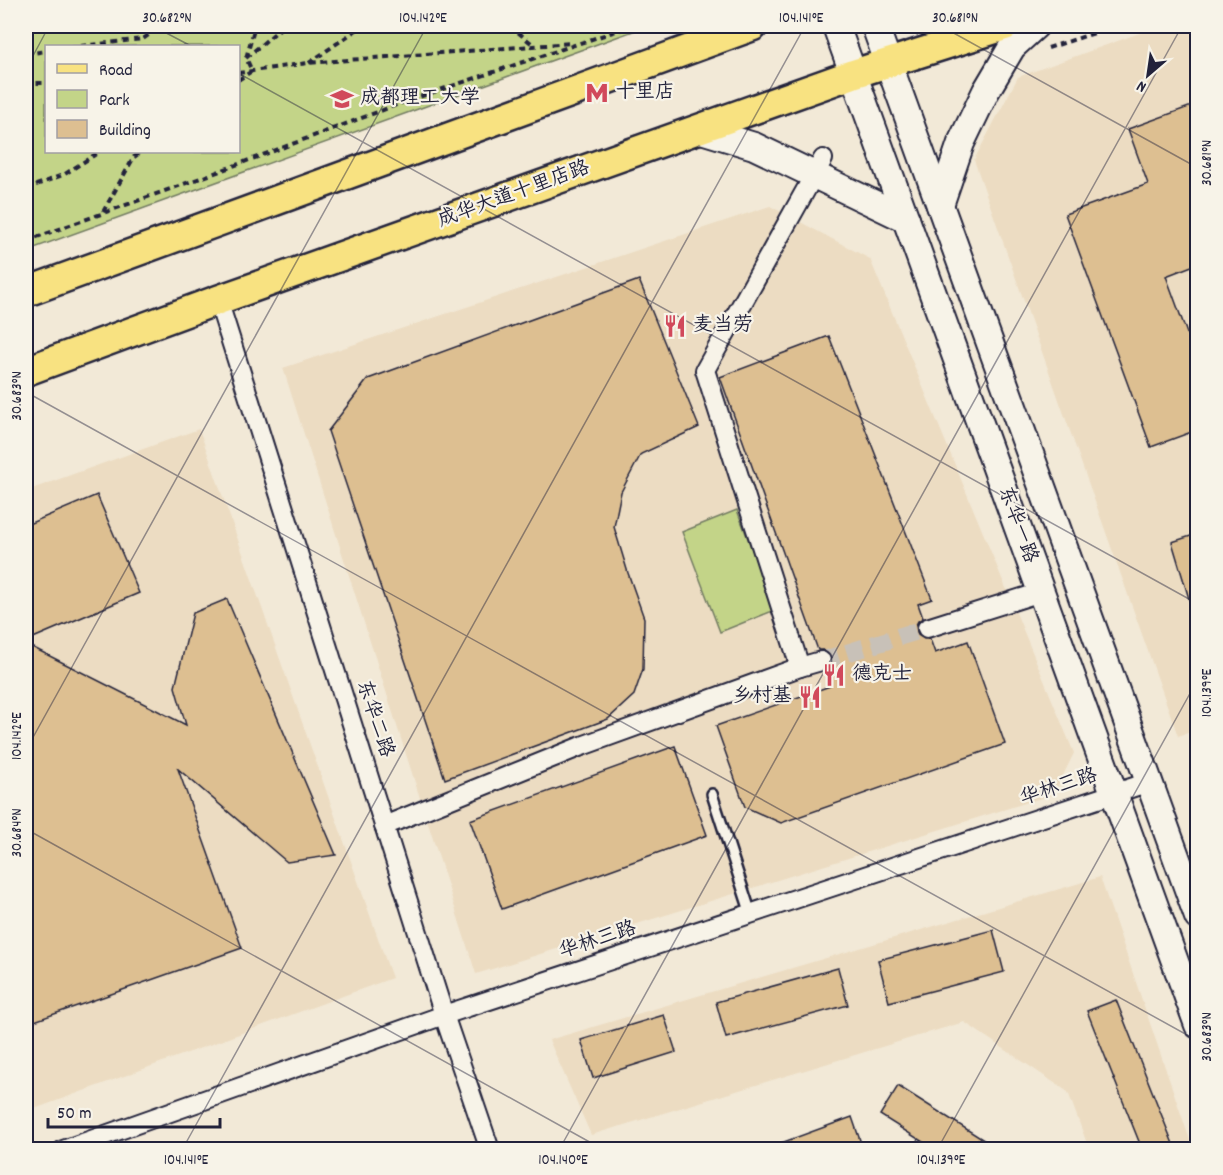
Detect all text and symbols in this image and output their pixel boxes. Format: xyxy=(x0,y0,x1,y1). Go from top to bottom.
text: 30.682°N xyxy=(142,8,192,30)
text: 104.142°E xyxy=(399,8,447,30)
text: 104.141°E xyxy=(779,8,823,30)
text: 30.681°N xyxy=(932,8,978,30)
legend xyxy=(45,45,240,153)
north arrow xyxy=(1118,45,1178,105)
text: Road xyxy=(99,59,133,84)
text: N xyxy=(1133,74,1151,98)
place label: 十里店 xyxy=(615,79,675,107)
metro station icon: 十里店 xyxy=(584,80,610,106)
place label: 成都理工大学 xyxy=(360,85,480,113)
school or university icon: 成都理工大学 xyxy=(329,86,355,112)
text: Park xyxy=(99,89,130,114)
text: Building xyxy=(99,119,151,144)
text: 30.681°N xyxy=(1197,140,1219,186)
street label: 成华大道十里店路 xyxy=(434,154,595,236)
place label: 麦当劳 xyxy=(693,312,753,340)
restaurant icon: 麦当劳 xyxy=(662,313,688,339)
text: 30.683°N xyxy=(7,371,29,421)
street label: 东华一路 xyxy=(990,483,1044,568)
place label: 德克士 xyxy=(852,661,912,689)
restaurant icon: 德克士 xyxy=(821,662,847,688)
text: 104.139°E xyxy=(1197,669,1219,717)
street label: 东华二路 xyxy=(348,677,400,762)
place label: 乡村基 xyxy=(732,683,792,711)
restaurant icon: 乡村基 xyxy=(797,684,823,710)
text: 104.142°E xyxy=(7,712,29,760)
street label: 华林三路 xyxy=(1017,762,1102,814)
text: 30.684°N xyxy=(7,808,29,858)
street label: 华林三路 xyxy=(556,915,641,967)
text: 30.683°N xyxy=(1197,1012,1219,1062)
scale bar xyxy=(48,1091,220,1129)
text: 50 m xyxy=(57,1102,92,1127)
text: 104.141°E xyxy=(164,1150,208,1172)
text: 104.140°E xyxy=(538,1150,588,1172)
text: 104.139°E xyxy=(917,1150,965,1172)

